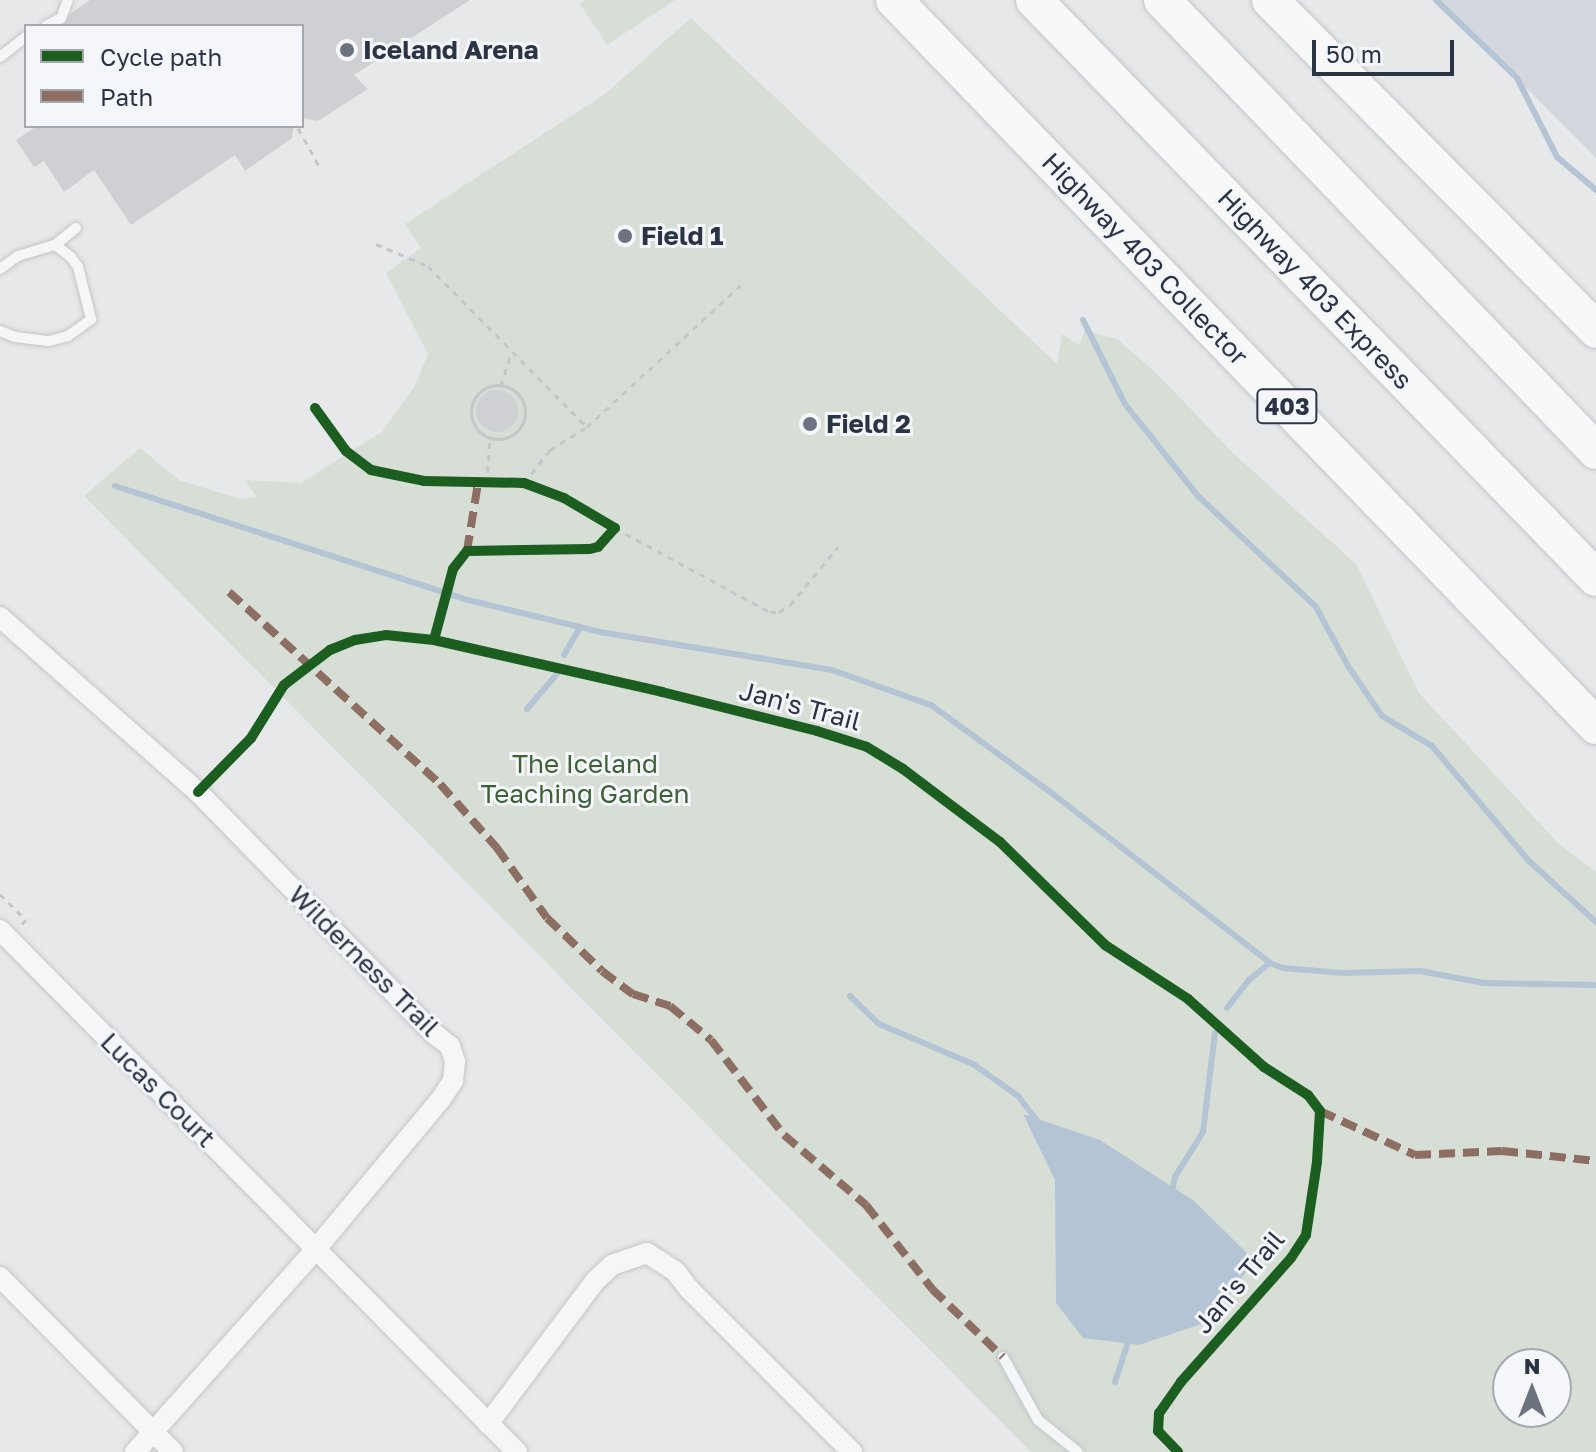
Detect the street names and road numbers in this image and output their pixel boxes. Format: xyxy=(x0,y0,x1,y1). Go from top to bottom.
street label: Highway 403 Collector xyxy=(1035,146,1255,372)
street label: Highway 403 Express xyxy=(1211,182,1419,396)
road number: 403 xyxy=(1255,386,1319,426)
street label: Jan's Trail xyxy=(736,675,864,737)
street label: Wilderness Trail xyxy=(282,879,446,1043)
street label: Lucas Court xyxy=(94,1026,222,1154)
street label: Jan's Trail xyxy=(1187,1224,1291,1340)

